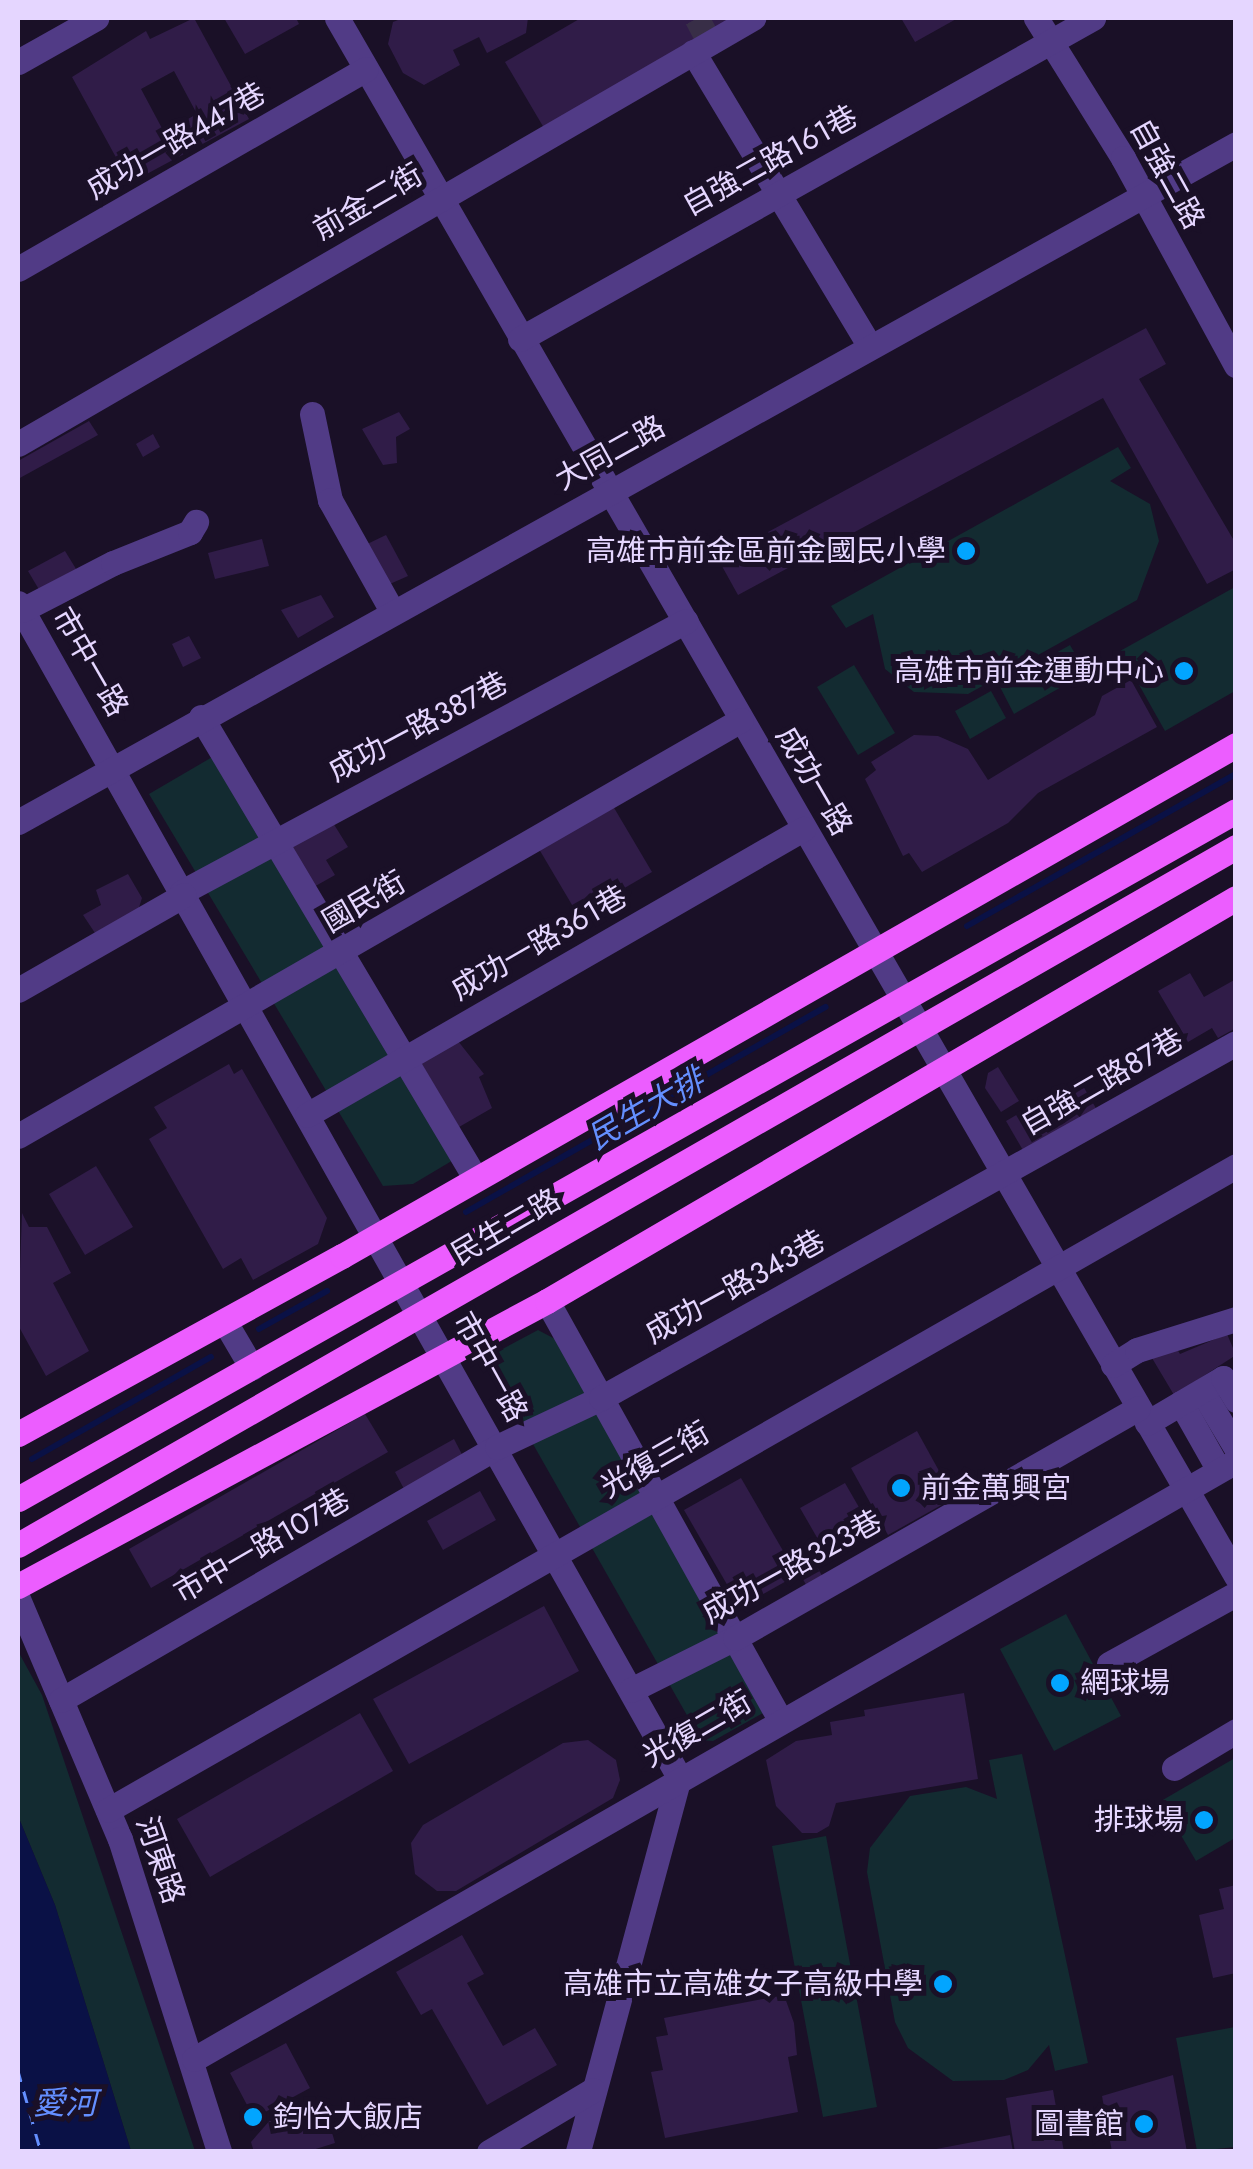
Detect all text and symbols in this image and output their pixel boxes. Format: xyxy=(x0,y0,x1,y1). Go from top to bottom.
street label: 成功一路447巷 xyxy=(80,75,272,207)
street label: 自強二路161巷 xyxy=(676,98,864,224)
street label: 自強二路 xyxy=(1122,113,1212,235)
street label: 前金二街 xyxy=(307,156,429,248)
street label: 大同二路 xyxy=(549,408,671,498)
place label: 高雄市前金區前金國民小學 xyxy=(586,533,946,569)
marker: 高雄市前金區前金國民小學 xyxy=(955,540,977,562)
street label: 市中一路 xyxy=(44,601,136,723)
place label: 高雄市前金運動中心 xyxy=(894,653,1164,689)
marker: 高雄市前金運動中心 xyxy=(1173,660,1195,682)
street label: 成功一路387巷 xyxy=(322,665,514,789)
street label: 成功一路 xyxy=(768,720,860,842)
street label: 國民街 xyxy=(316,864,412,940)
street label: 成功一路361巷 xyxy=(445,878,633,1008)
street label: 自強二路87巷 xyxy=(1014,1021,1190,1143)
water label: 民生大排 xyxy=(581,1060,711,1158)
street label: 民生二路 xyxy=(445,1181,567,1273)
street label: 成功一路343巷 xyxy=(639,1223,831,1351)
street label: 市中一路 xyxy=(445,1306,535,1428)
street label: 光復三街 xyxy=(594,1414,716,1506)
place label: 前金萬興宮 xyxy=(921,1470,1071,1506)
marker: 前金萬興宮 xyxy=(890,1477,912,1499)
street label: 市中一路107巷 xyxy=(168,1481,356,1611)
street label: 成功一路323巷 xyxy=(696,1503,888,1631)
place label: 網球場 xyxy=(1080,1665,1170,1701)
marker: 網球場 xyxy=(1049,1672,1071,1694)
street label: 光復二街 xyxy=(636,1683,758,1775)
place label: 排球場 xyxy=(1094,1802,1184,1838)
marker: 排球場 xyxy=(1193,1809,1215,1831)
street label: 河東路 xyxy=(128,1812,192,1908)
place label: 高雄市立高雄女子高級中學 xyxy=(563,1966,923,2002)
marker: 高雄市立高雄女子高級中學 xyxy=(932,1973,954,1995)
water label: 愛河 xyxy=(33,2084,97,2122)
place label: 鈞怡大飯店 xyxy=(273,2099,423,2135)
marker: 鈞怡大飯店 xyxy=(242,2106,264,2128)
place label: 圖書館 xyxy=(1034,2106,1124,2142)
marker: 圖書館 xyxy=(1133,2113,1155,2135)

